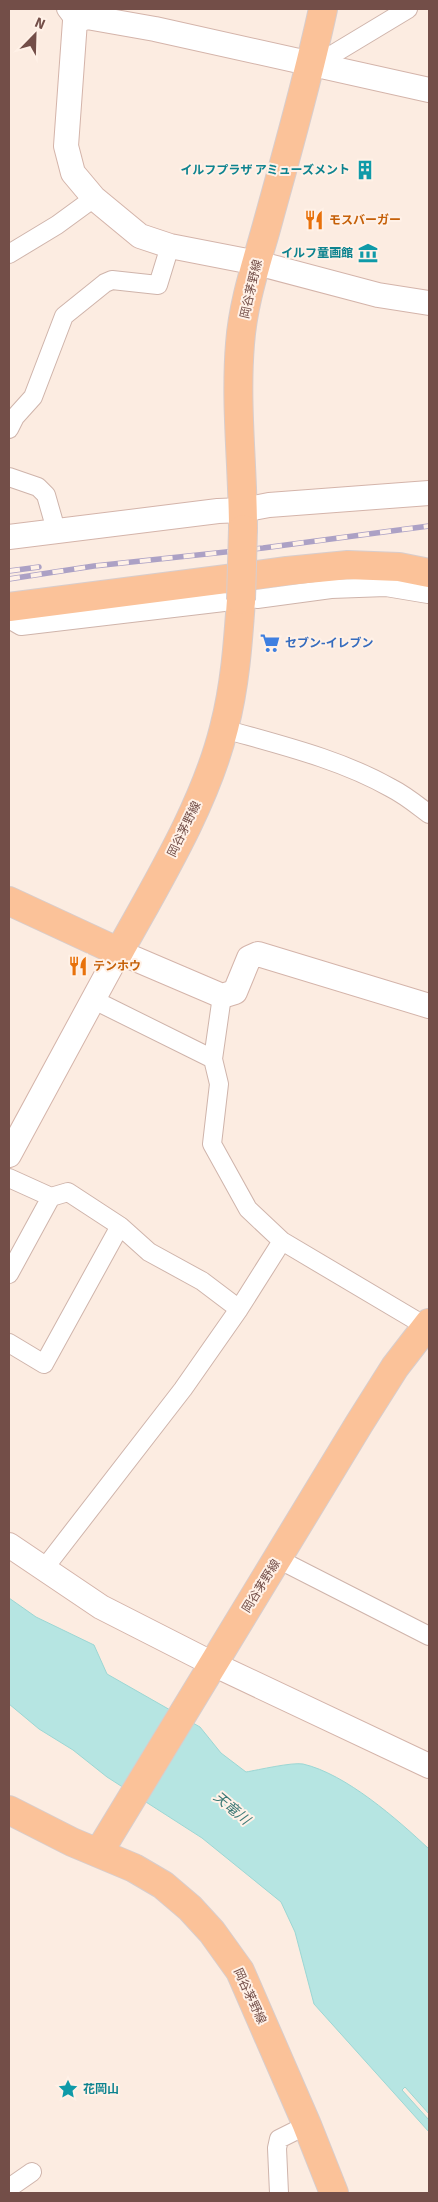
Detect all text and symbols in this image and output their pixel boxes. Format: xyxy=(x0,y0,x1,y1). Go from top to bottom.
north arrow xyxy=(10,10,60,60)
text: N xyxy=(32,14,48,33)
building icon: イルフプラザ アミューズメント xyxy=(354,159,376,181)
place label: イルフプラザ アミューズメント xyxy=(180,163,350,178)
restaurant icon: モスバーガー xyxy=(303,209,325,231)
place label: モスバーガー xyxy=(329,213,401,228)
museum icon: イルフ童画館 xyxy=(357,242,379,264)
place label: イルフ童画館 xyxy=(281,246,353,261)
street label: 岡谷茅野線 xyxy=(237,258,266,320)
supermarket icon: セブン-イレブン xyxy=(259,632,281,654)
place label: セブン-イレブン xyxy=(285,636,374,651)
street label: 岡谷茅野線 xyxy=(165,799,204,859)
restaurant icon: テンホウ xyxy=(67,955,89,977)
place label: テンホウ xyxy=(93,959,141,974)
street label: 岡谷茅野線 xyxy=(239,1557,284,1616)
water label: 天竜川 xyxy=(210,1788,255,1830)
street label: 岡谷茅野線 xyxy=(230,1966,269,2027)
place icon: 花岡山 xyxy=(57,2078,79,2100)
place label: 花岡山 xyxy=(83,2082,119,2097)

